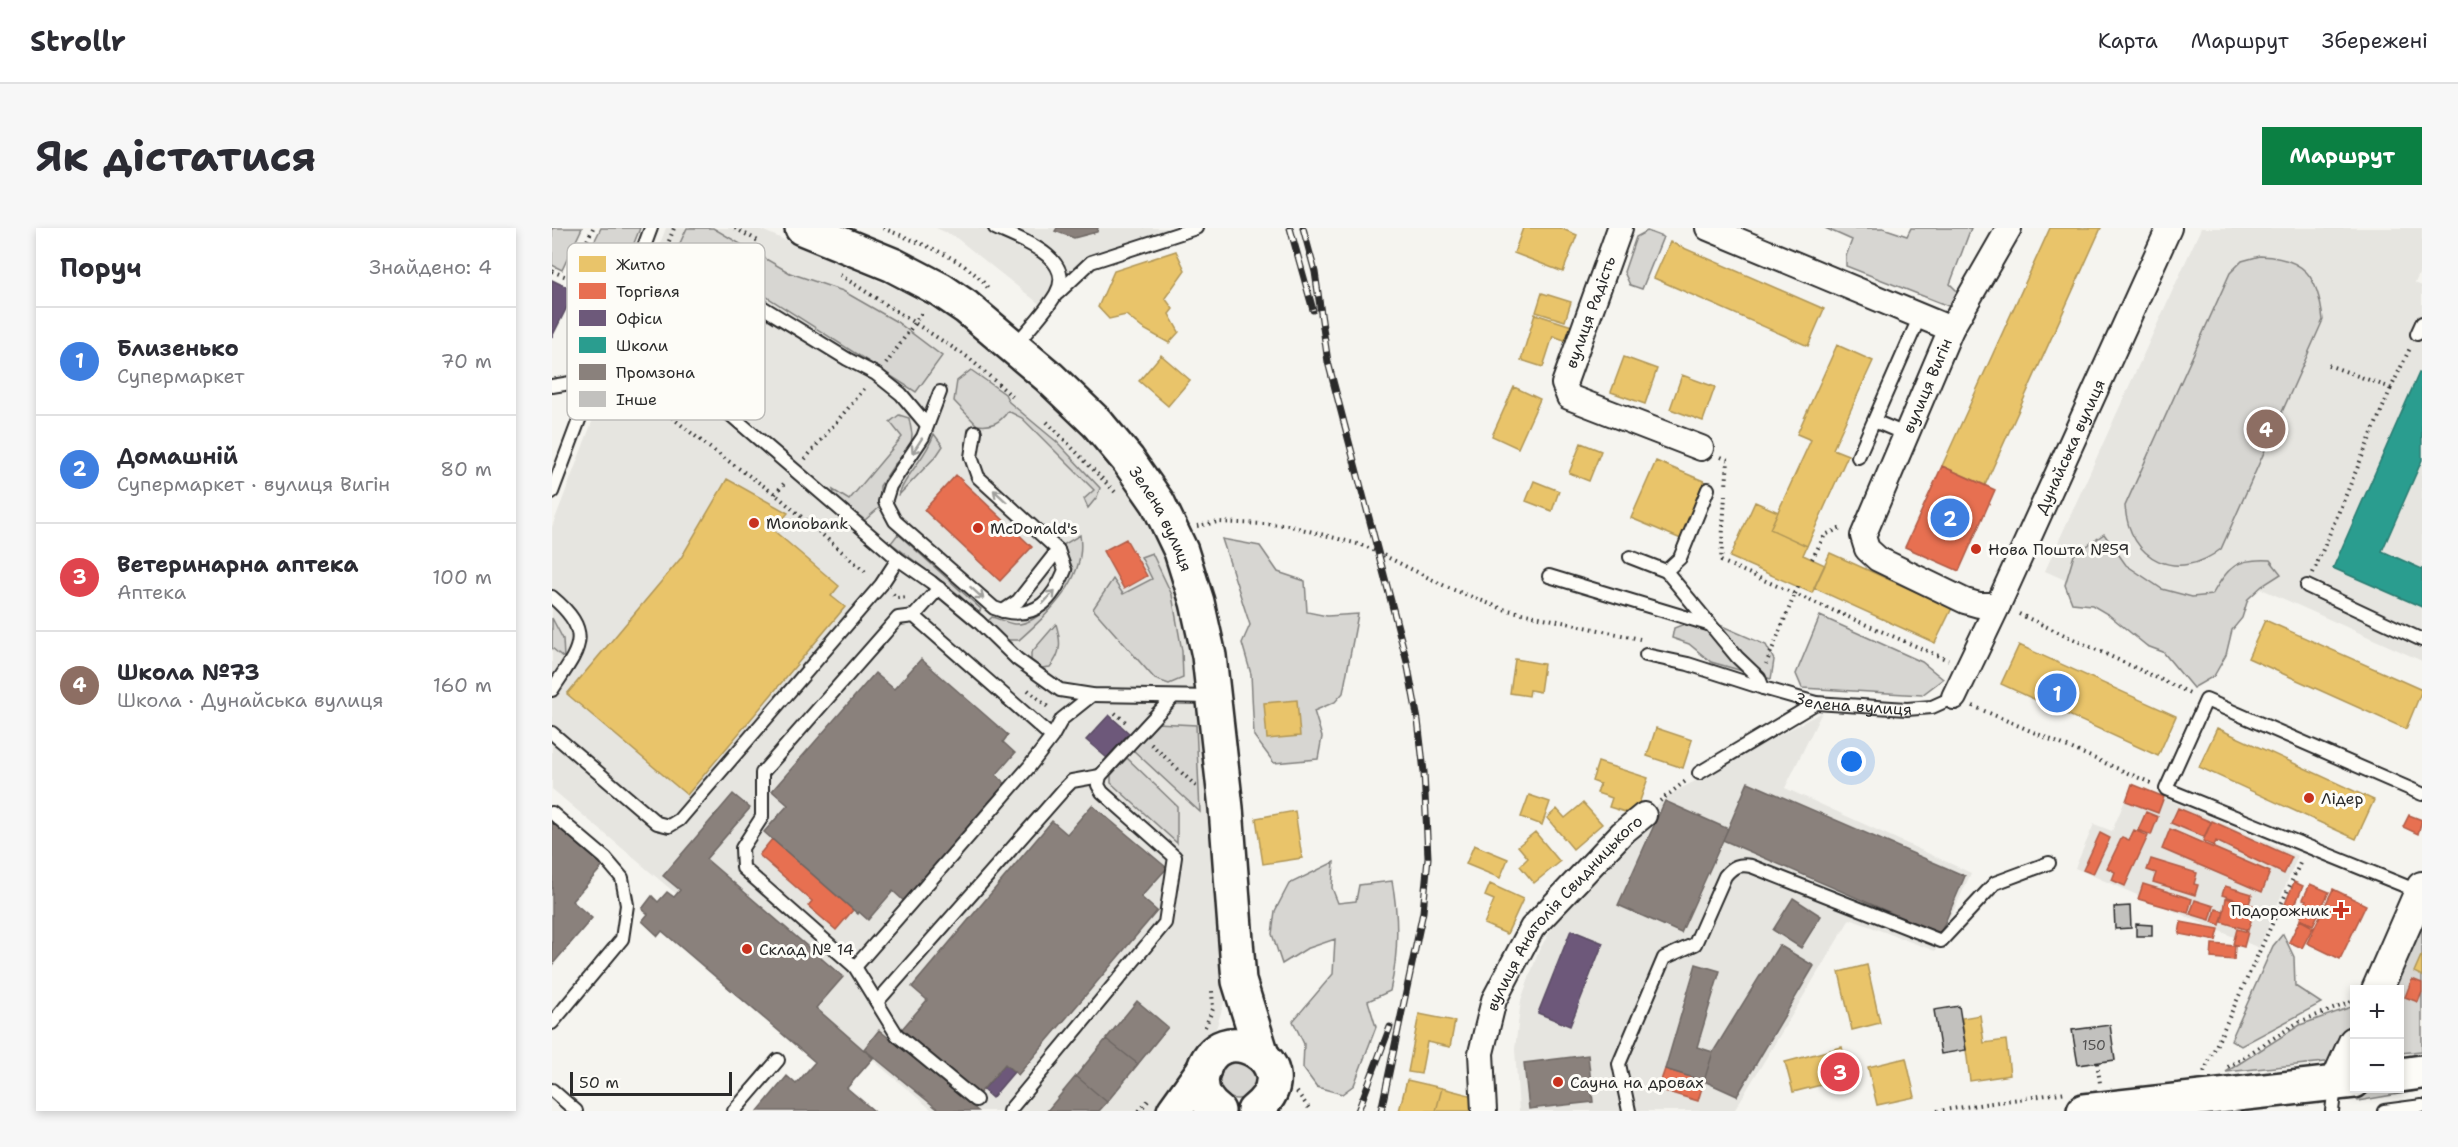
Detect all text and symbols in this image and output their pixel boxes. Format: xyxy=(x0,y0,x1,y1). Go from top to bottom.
text: Strollr xyxy=(30,22,126,60)
text: Карта xyxy=(2098,27,2158,55)
text: Маршрут xyxy=(2191,27,2289,55)
text: Збережені xyxy=(2322,27,2428,55)
button: Маршрут xyxy=(2262,127,2422,185)
text: Як дістатися xyxy=(36,128,316,184)
legend xyxy=(567,243,765,420)
text: Поруч xyxy=(60,250,142,285)
street label: вулиця Радість xyxy=(1560,253,1621,371)
text: Знайдено: 4 xyxy=(369,254,492,280)
text: Житло xyxy=(616,254,665,275)
text: Торгівля xyxy=(616,281,680,302)
text: Офіси xyxy=(616,308,663,329)
text: Близенько xyxy=(117,334,239,363)
text: Школи xyxy=(616,335,668,356)
street label: вулиця Вигін xyxy=(1898,335,1957,437)
text: 1 xyxy=(75,348,84,374)
text: 70 m xyxy=(440,348,492,374)
text: Промзона xyxy=(616,362,695,383)
text: Супермаркет xyxy=(117,363,244,389)
street label: Дунайська вулиця xyxy=(2031,376,2110,518)
text: Інше xyxy=(616,389,657,410)
pin: 4 xyxy=(2246,406,2286,452)
one-way arrow xyxy=(911,437,923,454)
text: Домашній xyxy=(117,442,238,471)
text: 2 xyxy=(73,456,87,482)
text: 80 m xyxy=(440,456,492,482)
street label: Зелена вулиця xyxy=(1125,462,1197,574)
text: Супермаркет · вулиця Вигін xyxy=(117,471,390,497)
one-way arrow xyxy=(992,489,1007,503)
pin: 2 xyxy=(1930,496,1970,540)
place label: Monobank xyxy=(766,513,849,534)
marker: Monobank xyxy=(747,516,761,530)
place label: McDonald's xyxy=(990,518,1078,539)
marker: McDonald's xyxy=(971,521,985,535)
place label: Нова Пошта №59 xyxy=(1988,539,2130,560)
marker: Нова Пошта №59 xyxy=(1969,542,1983,556)
text: Ветеринарна аптека xyxy=(117,550,359,579)
text: 3 xyxy=(73,564,87,590)
text: 100 m xyxy=(432,564,492,590)
text: Аптека xyxy=(117,579,186,605)
one-way arrow xyxy=(969,586,984,600)
one-way arrow xyxy=(1042,589,1056,604)
text: Школа №73 xyxy=(117,658,260,687)
pin: 1 xyxy=(2038,670,2076,716)
text: 4 xyxy=(73,672,87,698)
text: 160 m xyxy=(433,672,492,698)
text: Школа · Дунайська вулиця xyxy=(117,687,383,713)
street label: Зелена вулиця xyxy=(1793,688,1913,720)
your location xyxy=(1837,747,1866,776)
place label: Лідер xyxy=(2321,788,2364,809)
marker: Лідер xyxy=(2302,791,2316,805)
street label: вулиця Анатолія Свидницького xyxy=(1482,811,1647,1013)
place label: Подорожник xyxy=(2231,900,2329,921)
marker: Подорожник xyxy=(2334,903,2348,917)
place label: Склад № 14 xyxy=(759,939,854,960)
marker: Склад № 14 xyxy=(740,942,754,956)
map controls xyxy=(2350,985,2404,1093)
button: + xyxy=(2350,985,2404,1039)
house number: 150 xyxy=(2082,1036,2106,1054)
button: − xyxy=(2350,1039,2404,1093)
pin: 3 xyxy=(1820,1050,1860,1094)
scale bar xyxy=(570,1069,732,1096)
text: 50 m xyxy=(579,1072,619,1093)
place label: Сауна на дровах xyxy=(1570,1072,1704,1093)
marker: Сауна на дровах xyxy=(1551,1075,1565,1089)

